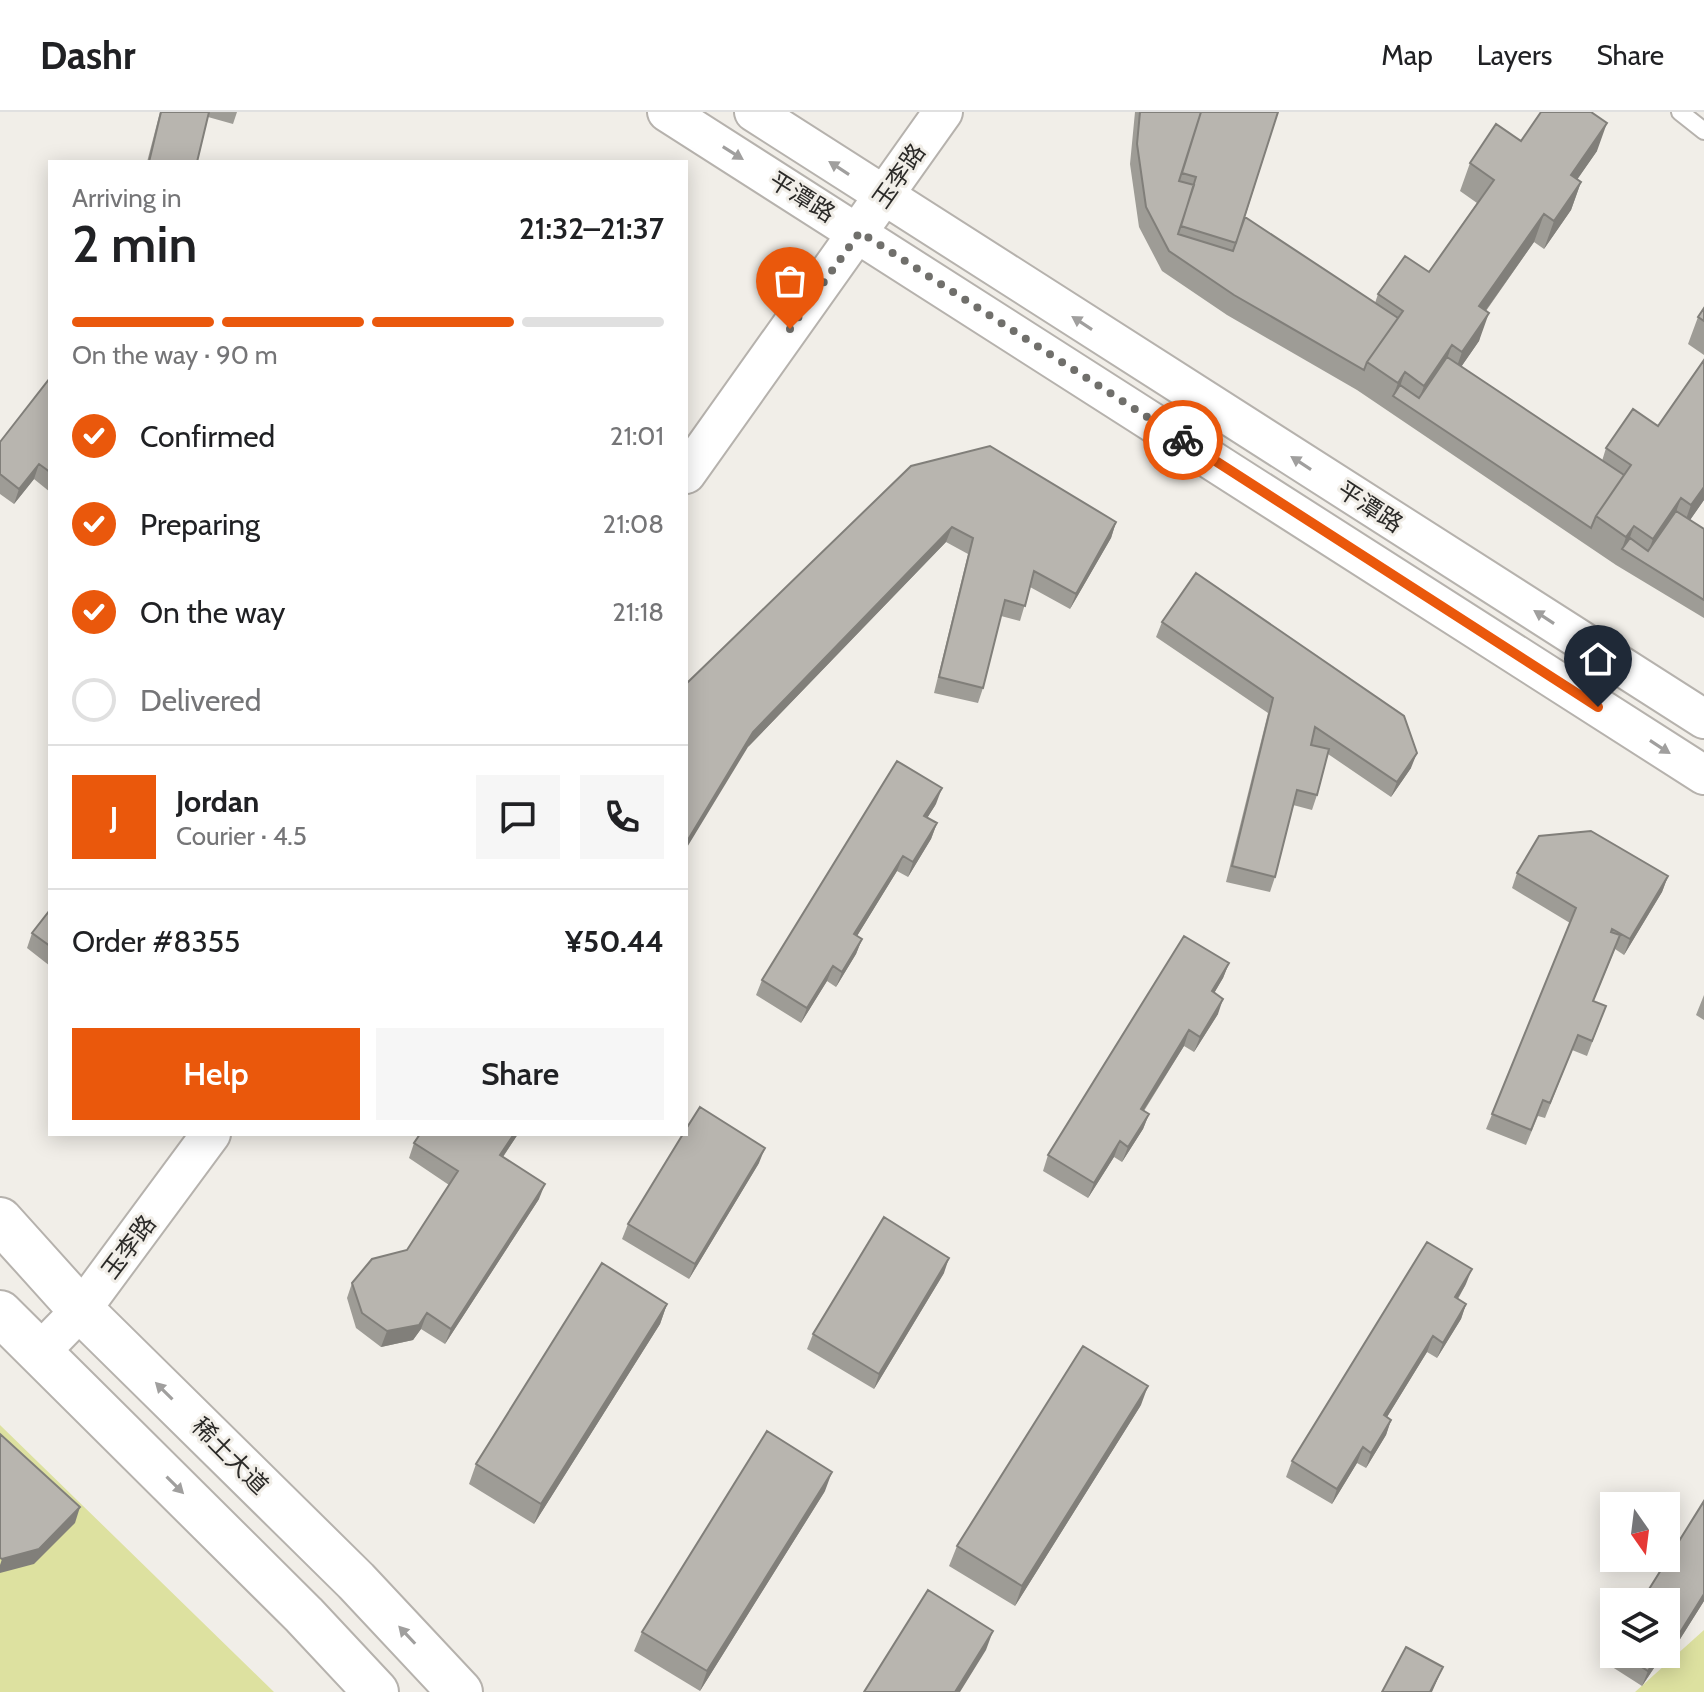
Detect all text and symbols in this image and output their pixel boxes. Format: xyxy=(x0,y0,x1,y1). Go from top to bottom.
text: Dashr xyxy=(40,32,136,79)
text: Map xyxy=(1381,38,1433,72)
text: Layers xyxy=(1477,38,1552,72)
text: Share xyxy=(1596,38,1664,72)
street label: 玉李路 xyxy=(866,138,931,214)
one-way arrow xyxy=(722,146,744,160)
one-way arrow xyxy=(828,161,850,175)
street label: 平潭路 xyxy=(764,165,840,228)
text: Arriving in xyxy=(72,182,182,214)
text: 21:32–21:37 xyxy=(519,210,664,247)
text: 2 min xyxy=(72,212,197,275)
pin xyxy=(756,247,824,329)
icon: bag xyxy=(768,259,812,303)
one-way arrow xyxy=(1071,315,1092,330)
text: On the way · 90 m xyxy=(72,339,278,371)
courier xyxy=(1143,400,1223,480)
icon: check xyxy=(72,414,116,458)
text: Confirmed xyxy=(140,418,275,455)
icon: bike xyxy=(1161,418,1205,462)
text: 21:01 xyxy=(610,420,664,452)
one-way arrow xyxy=(1290,456,1312,470)
street label: 平潭路 xyxy=(1332,475,1408,538)
icon: check xyxy=(72,502,116,546)
text: Preparing xyxy=(140,506,260,543)
text: 21:08 xyxy=(603,508,664,540)
icon: check xyxy=(72,590,116,634)
text: On the way xyxy=(140,594,285,631)
text: 21:18 xyxy=(612,596,664,628)
one-way arrow xyxy=(1533,611,1555,625)
pin xyxy=(1564,625,1632,707)
icon: home xyxy=(1576,637,1620,681)
text: Delivered xyxy=(140,682,261,719)
one-way arrow xyxy=(1649,739,1670,754)
button: chat xyxy=(476,775,560,859)
button: phone xyxy=(580,775,664,859)
text: Jordan xyxy=(176,783,259,820)
text: J xyxy=(110,799,118,836)
text: Courier · 4.5 xyxy=(176,820,307,852)
text: Order #8355 xyxy=(72,923,240,960)
text: ¥50.44 xyxy=(565,923,664,960)
button: Help xyxy=(72,1028,360,1120)
button: Share xyxy=(376,1028,664,1120)
street label: 玉李路 xyxy=(95,1209,162,1284)
one-way arrow xyxy=(155,1383,174,1401)
street label: 稀土大道 xyxy=(186,1411,275,1500)
one-way arrow xyxy=(166,1475,184,1494)
north arrow xyxy=(1600,1492,1680,1572)
map controls xyxy=(1600,1492,1680,1668)
button: layers xyxy=(1600,1588,1680,1668)
one-way arrow xyxy=(398,1626,416,1645)

